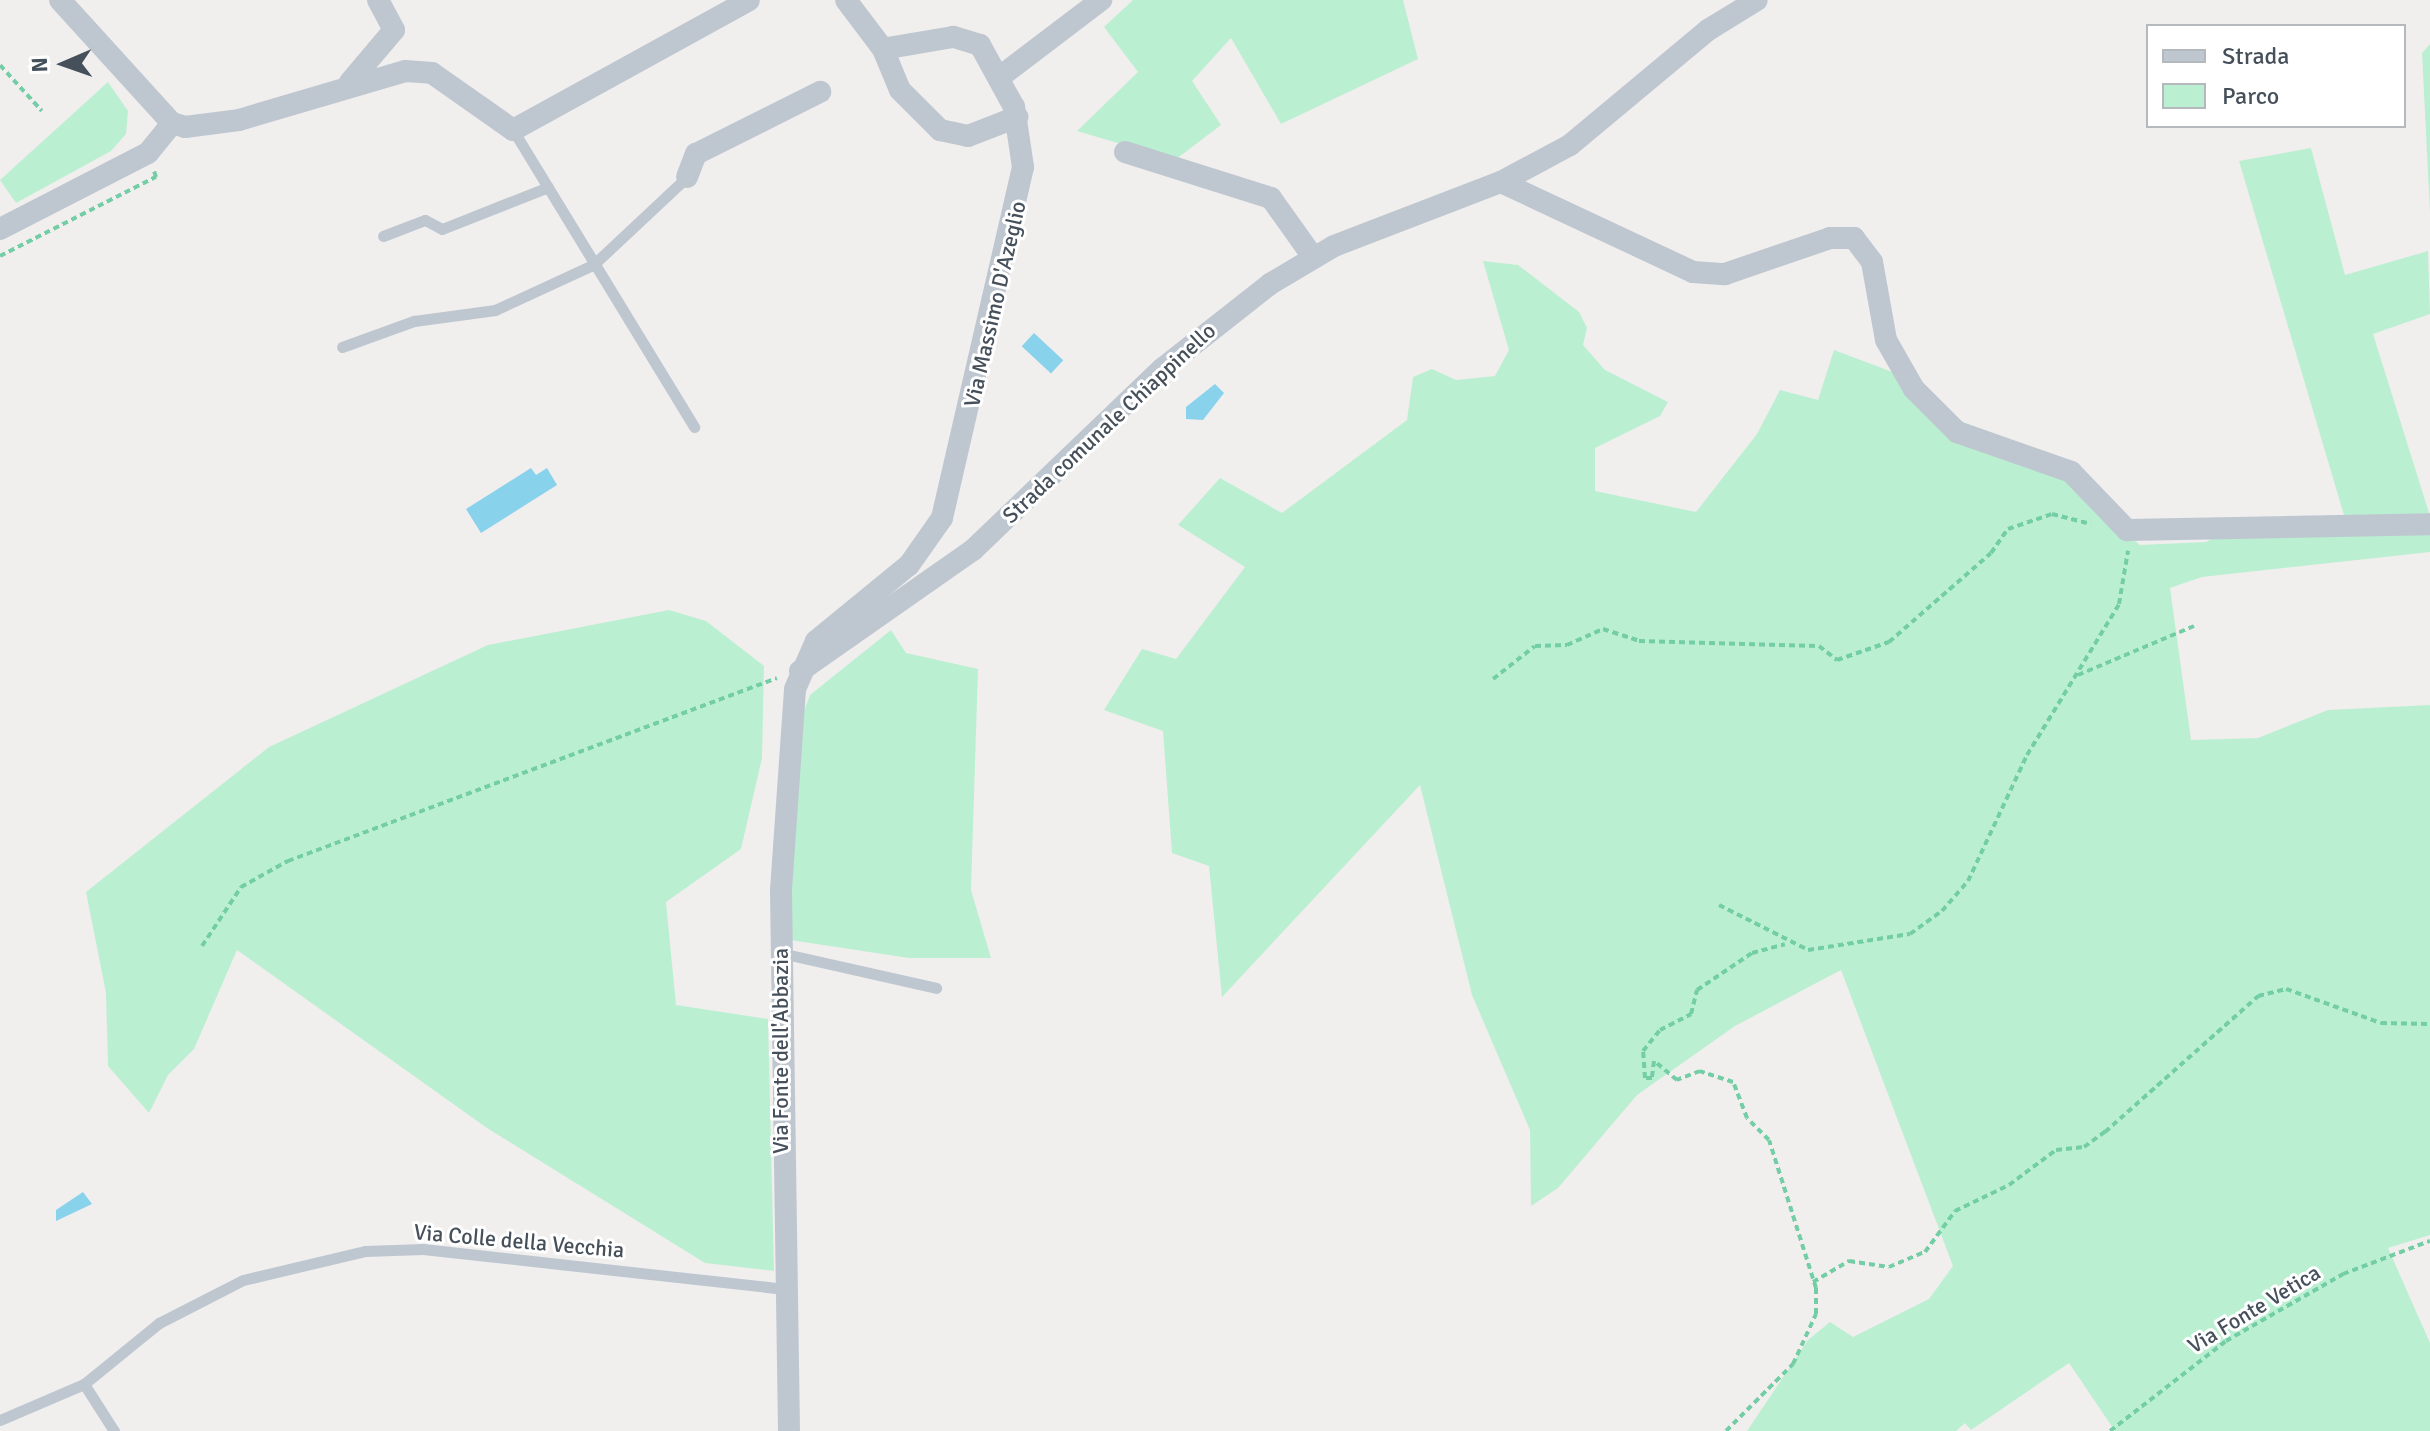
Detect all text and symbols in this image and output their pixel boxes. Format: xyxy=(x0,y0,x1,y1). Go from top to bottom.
north arrow xyxy=(24,24,104,104)
legend xyxy=(2146,24,2406,128)
text: Strada xyxy=(2222,41,2289,71)
text: N xyxy=(26,57,53,73)
text: Parco xyxy=(2222,81,2279,111)
street label: Via Massimo D'Azeglio xyxy=(958,198,1032,410)
street label: Strada comunale Chiappinello xyxy=(997,317,1221,529)
street label: Via Fonte dell'Abbazia xyxy=(768,948,794,1154)
street label: Via Colle della Vecchia xyxy=(413,1219,625,1263)
street label: Via Fonte Vetica xyxy=(2183,1259,2325,1359)

